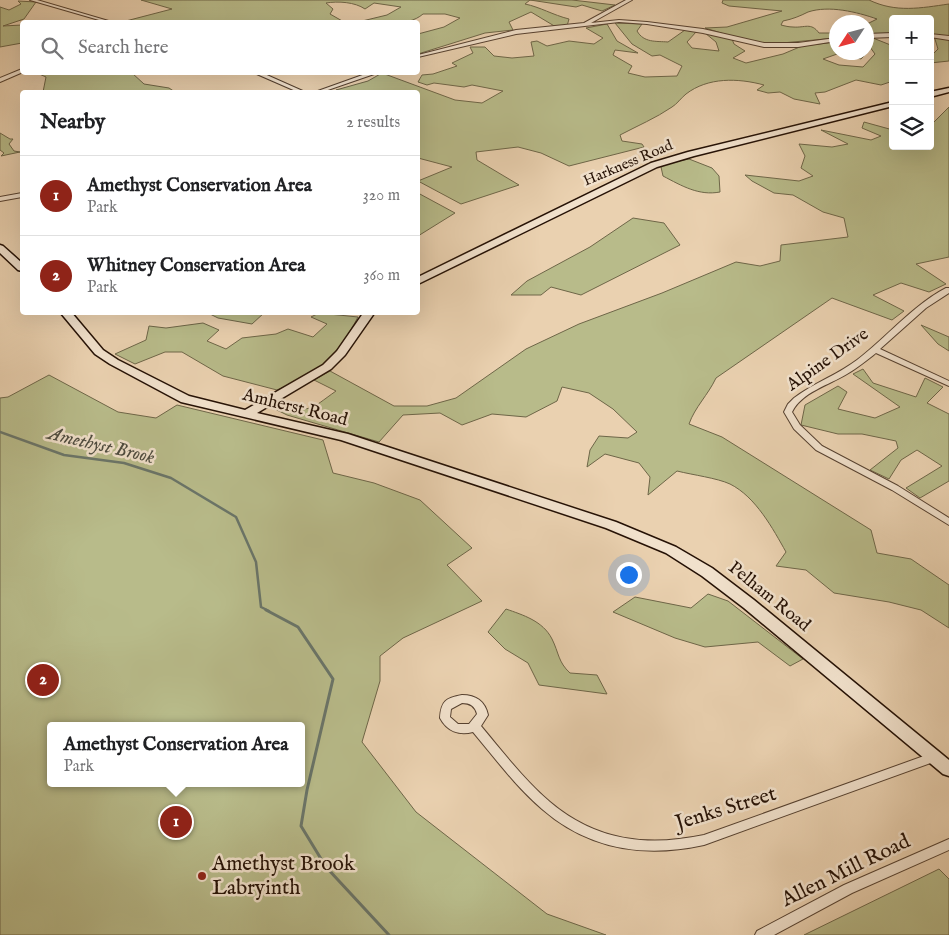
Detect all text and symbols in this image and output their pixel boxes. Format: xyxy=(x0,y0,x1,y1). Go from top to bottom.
north arrow xyxy=(829,15,874,60)
map controls xyxy=(889,15,934,150)
button: + xyxy=(889,15,934,60)
search box xyxy=(20,20,420,75)
icon: search xyxy=(38,34,66,62)
text: Search here xyxy=(78,36,169,60)
button: − xyxy=(889,60,934,105)
button: layers xyxy=(889,105,934,150)
text: Nearby xyxy=(40,109,105,136)
text: 2 results xyxy=(346,113,400,133)
street label: Harkness Road xyxy=(580,135,677,190)
text: Amethyst Conservation Area xyxy=(87,174,312,198)
text: 1 xyxy=(53,186,59,206)
text: 320 m xyxy=(363,186,400,206)
text: Park xyxy=(87,198,117,218)
text: Whitney Conservation Area xyxy=(87,254,306,278)
text: 2 xyxy=(52,266,60,286)
text: 360 m xyxy=(364,266,400,286)
text: Park xyxy=(87,278,117,298)
street label: Alpine Drive xyxy=(782,323,874,397)
street label: Amherst Road xyxy=(239,384,350,432)
water label: Amethyst Brook xyxy=(43,422,157,470)
street label: Pelham Road xyxy=(723,557,815,637)
your location xyxy=(616,562,642,588)
pin: 2 xyxy=(27,661,59,699)
popup xyxy=(47,722,305,787)
text: Amethyst Conservation Area xyxy=(64,733,288,757)
text: Park xyxy=(64,757,94,777)
street label: Jenks Street xyxy=(670,781,780,838)
pin: 1 xyxy=(160,803,192,841)
street label: Allen Mill Road xyxy=(776,828,916,914)
place label: Amethyst Brook Labryinth xyxy=(211,851,356,902)
marker: Amethyst Brook Labryinth xyxy=(196,870,208,882)

